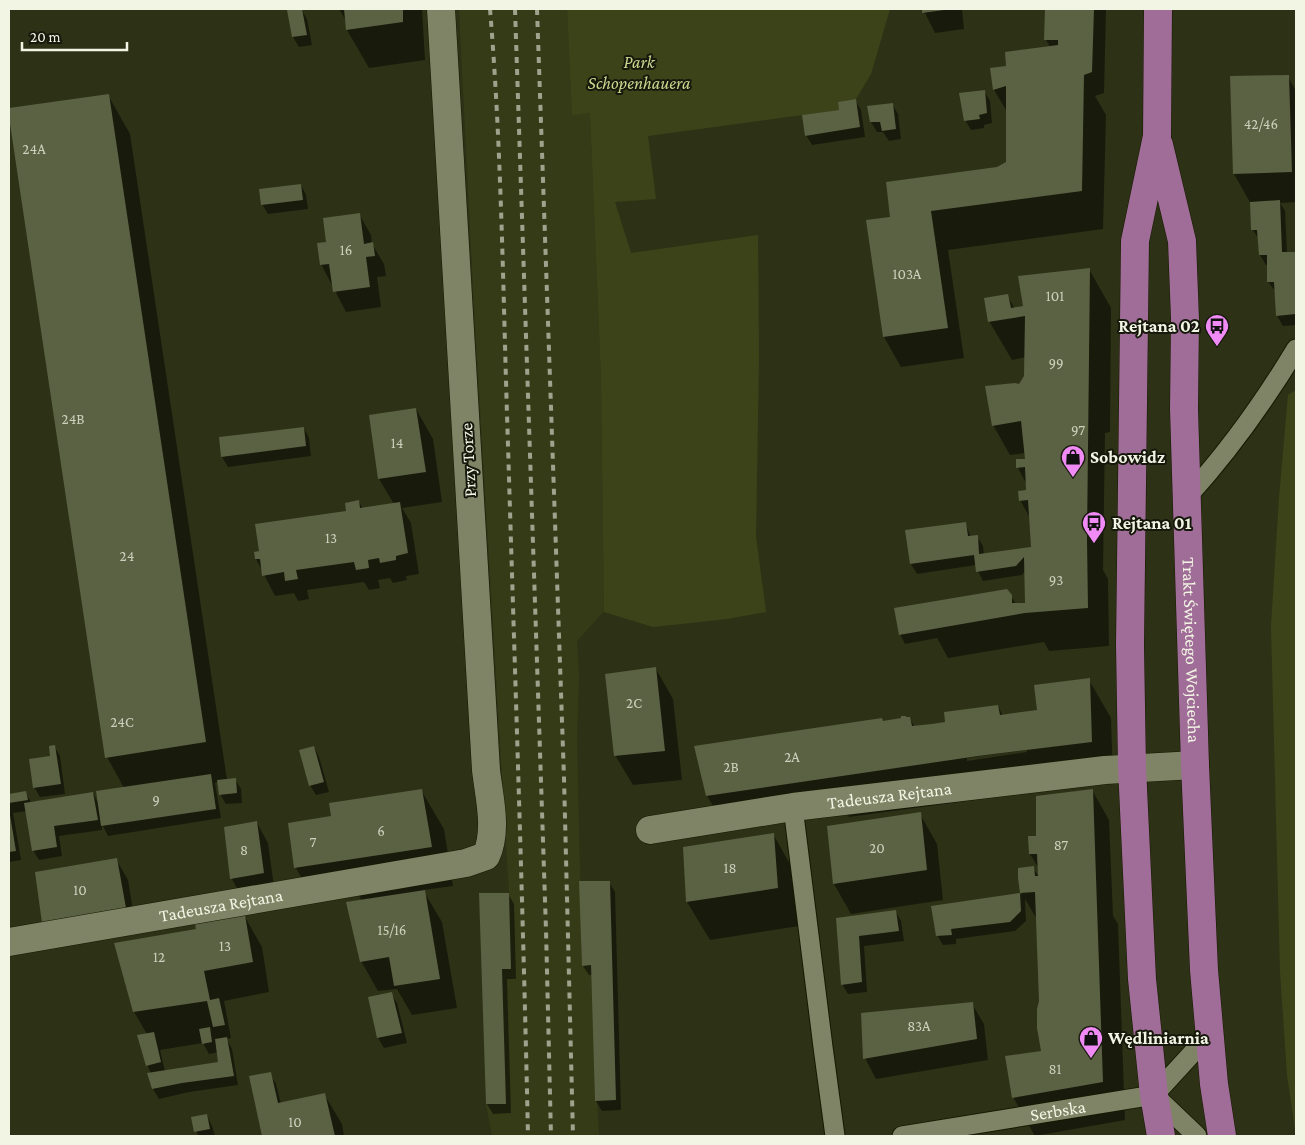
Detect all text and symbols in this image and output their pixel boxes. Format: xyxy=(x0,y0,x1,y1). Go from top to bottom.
scale bar xyxy=(22,20,128,52)
text: 20 m xyxy=(30,29,61,45)
park label: Park Schopenhauera xyxy=(588,52,691,93)
house number: 42/46 xyxy=(1244,116,1278,132)
house number: 24A xyxy=(22,141,46,157)
house number: 16 xyxy=(340,242,352,258)
house number: 103A xyxy=(893,266,922,282)
house number: 101 xyxy=(1046,288,1064,304)
bus stop icon: Rejtana 02 xyxy=(1204,313,1230,347)
place label: Rejtana 02 xyxy=(1118,316,1200,337)
house number: 99 xyxy=(1048,355,1064,371)
house number: 24B xyxy=(61,411,85,427)
street label: Przy Torze xyxy=(456,422,480,498)
house number: 97 xyxy=(1071,422,1085,438)
house number: 14 xyxy=(391,435,403,451)
shop icon: Sobowidz xyxy=(1060,444,1086,478)
place label: Sobowidz xyxy=(1090,447,1165,467)
bus stop icon: Rejtana 01 xyxy=(1081,510,1107,544)
place label: Rejtana 01 xyxy=(1112,513,1192,534)
house number: 13 xyxy=(325,530,337,546)
house number: 24 xyxy=(120,548,134,564)
street label: Trakt Świętego Wojciecha xyxy=(1179,557,1204,743)
house number: 93 xyxy=(1049,572,1063,588)
house number: 2C xyxy=(626,695,642,711)
house number: 24C xyxy=(110,714,134,730)
house number: 2A xyxy=(784,749,800,765)
house number: 2B xyxy=(723,759,739,775)
street label: Tadeusza Rejtana xyxy=(826,778,953,813)
house number: 9 xyxy=(152,792,160,808)
house number: 6 xyxy=(377,823,385,839)
house number: 7 xyxy=(310,834,317,850)
house number: 87 xyxy=(1054,837,1068,853)
house number: 20 xyxy=(869,840,885,856)
house number: 8 xyxy=(240,842,248,858)
house number: 18 xyxy=(723,860,737,876)
house number: 10 xyxy=(73,882,87,898)
street label: Tadeusza Rejtana xyxy=(157,885,284,926)
house number: 15/16 xyxy=(378,922,407,938)
house number: 13 xyxy=(219,938,231,954)
house number: 12 xyxy=(153,949,165,965)
house number: 83A xyxy=(907,1018,931,1034)
shop icon: Wędliniarnia xyxy=(1078,1025,1104,1059)
place label: Wędliniarnia xyxy=(1107,1028,1209,1048)
house number: 81 xyxy=(1048,1061,1062,1077)
street label: Serbska xyxy=(1029,1096,1087,1125)
house number: 10 xyxy=(288,1114,302,1130)

